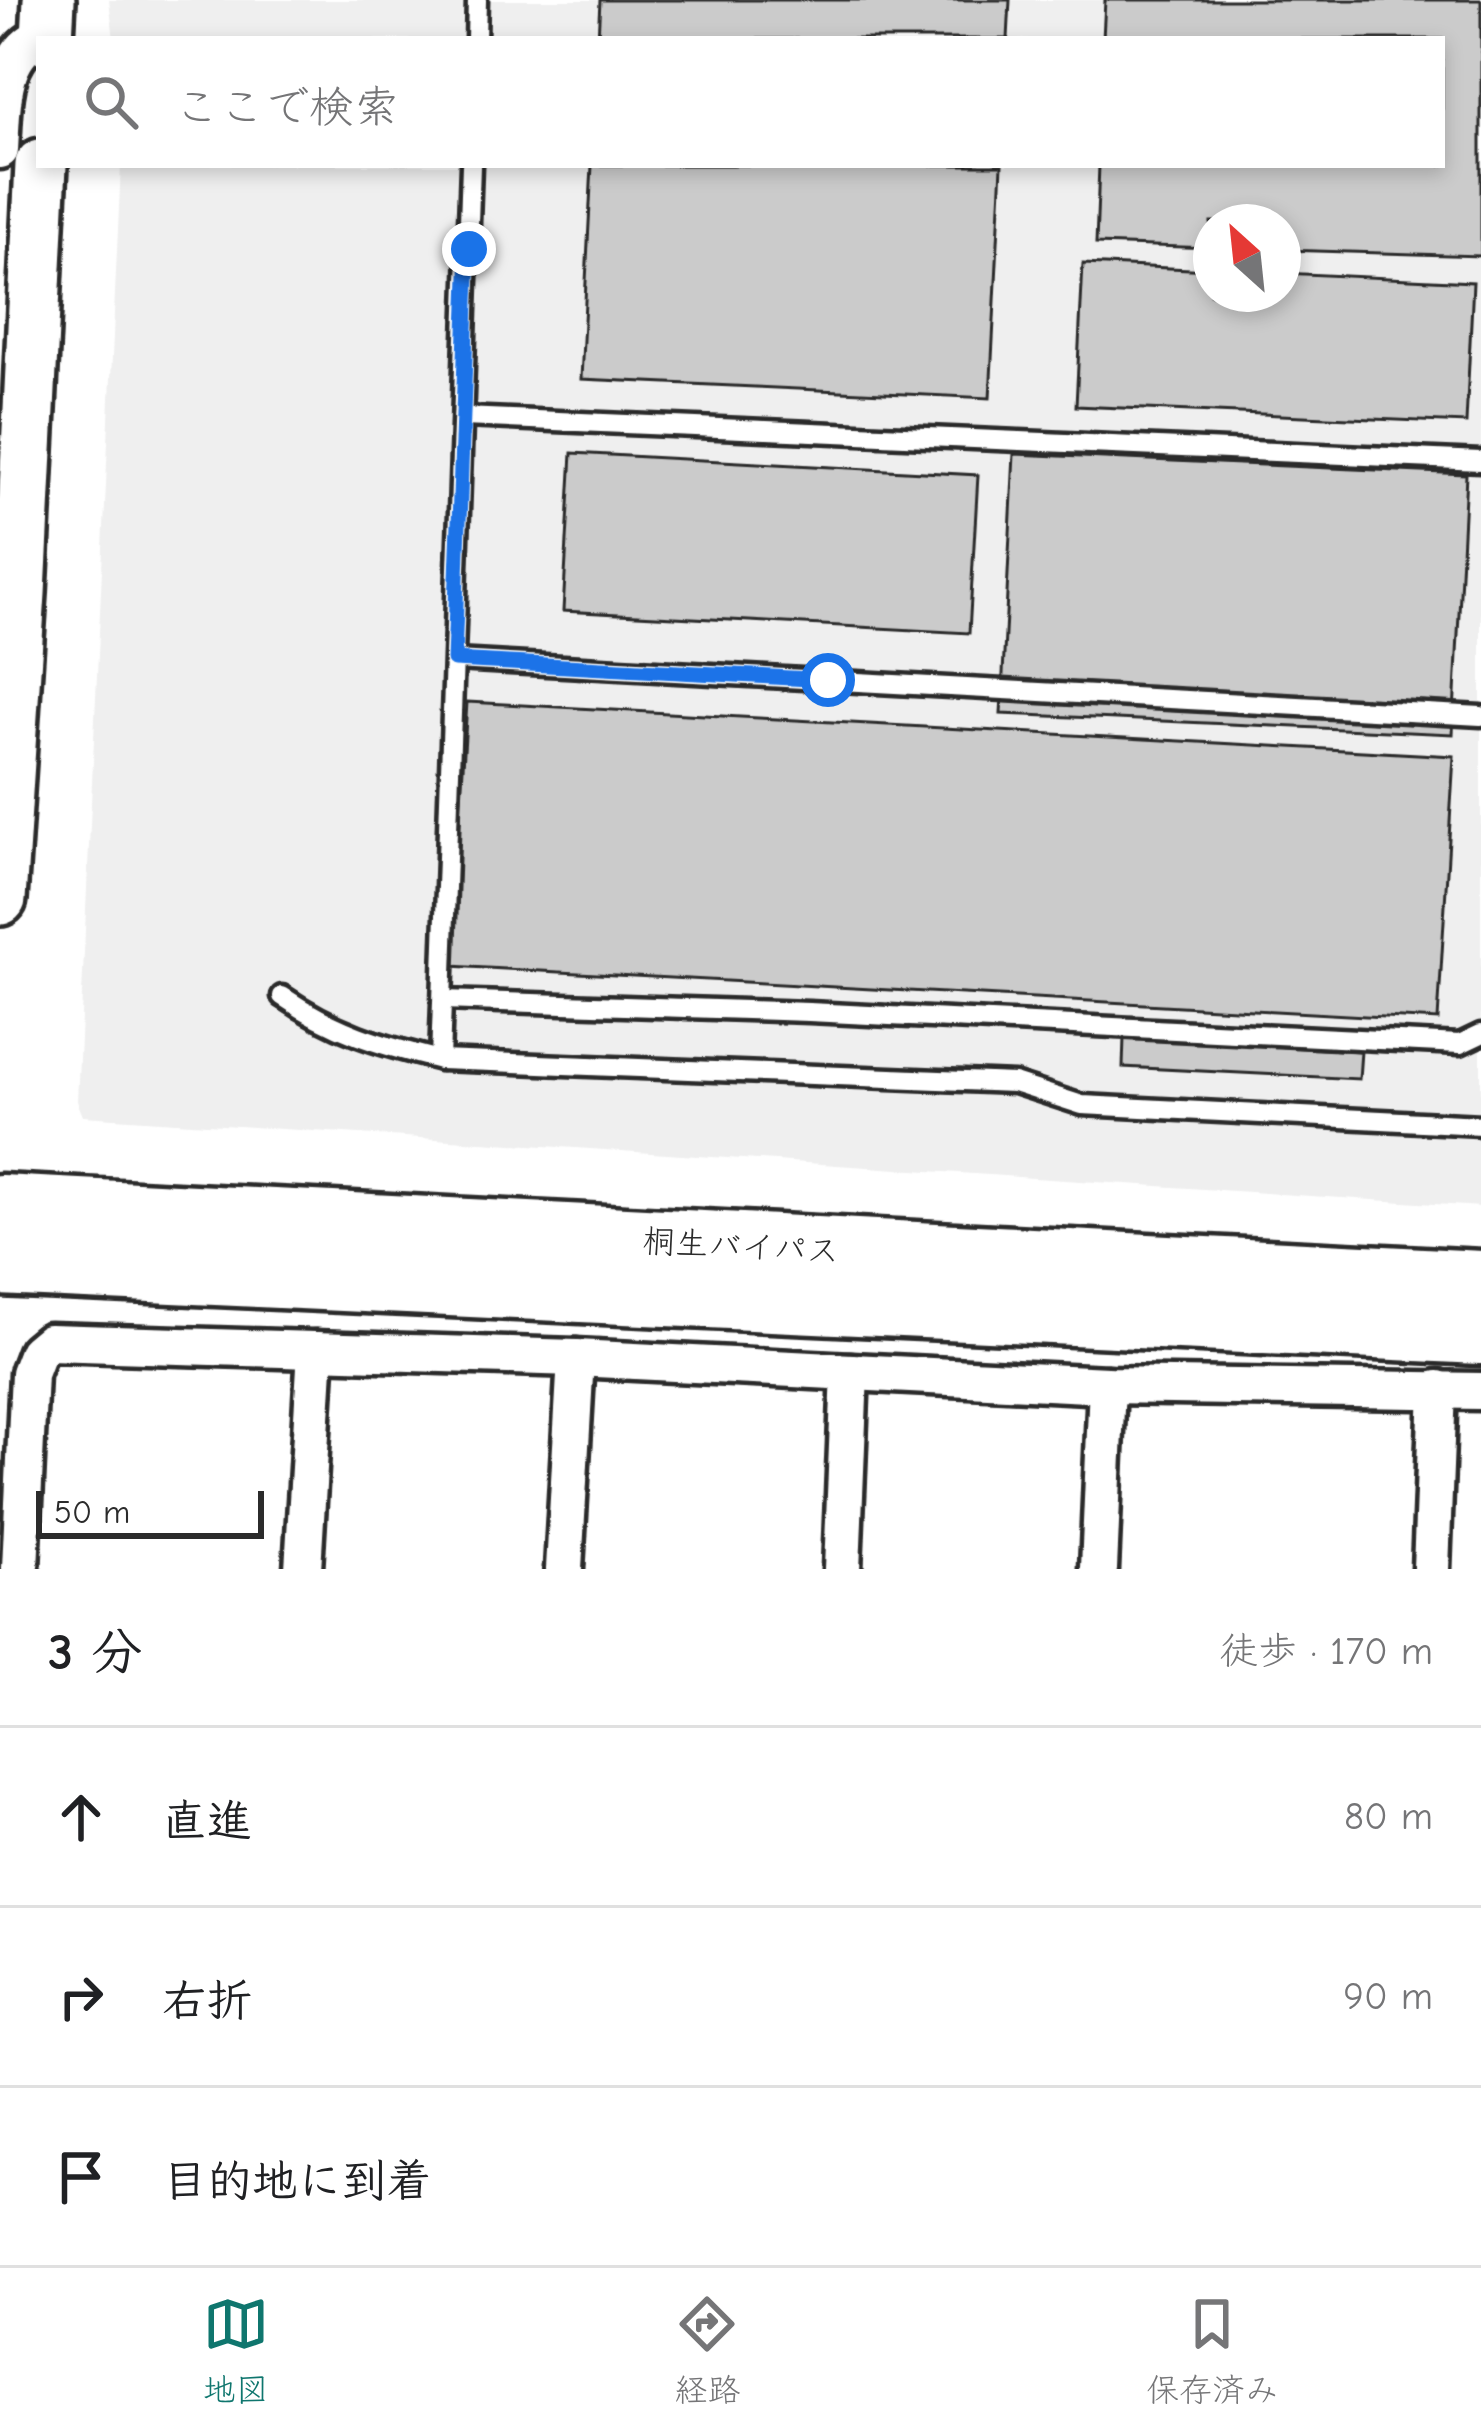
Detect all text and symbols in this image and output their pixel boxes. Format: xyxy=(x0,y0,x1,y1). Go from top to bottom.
search box xyxy=(36,36,1445,168)
icon: search xyxy=(78,69,144,135)
text: ここで検索 xyxy=(174,81,399,133)
north arrow xyxy=(1193,204,1301,312)
route end xyxy=(442,222,496,276)
route start xyxy=(801,653,855,707)
street label: 桐生バイパス xyxy=(641,1222,841,1270)
scale bar xyxy=(36,1485,264,1538)
text: 50 m xyxy=(54,1493,130,1531)
text: 3 分 xyxy=(48,1623,142,1682)
text: 徒歩 · 170 m xyxy=(1219,1629,1433,1674)
icon: ahead xyxy=(48,1784,114,1850)
text: 80 m xyxy=(1344,1794,1433,1839)
text: 直進 xyxy=(162,1795,252,1847)
icon: right xyxy=(48,1964,114,2030)
text: 90 m xyxy=(1343,1974,1433,2019)
text: 右折 xyxy=(162,1975,252,2027)
icon: arrive xyxy=(48,2144,114,2210)
text: 目的地に到着 xyxy=(162,2155,432,2207)
tab: 地図 xyxy=(203,2291,269,2411)
tab: 経路 xyxy=(674,2291,740,2411)
tab: 保存済み xyxy=(1146,2291,1278,2411)

